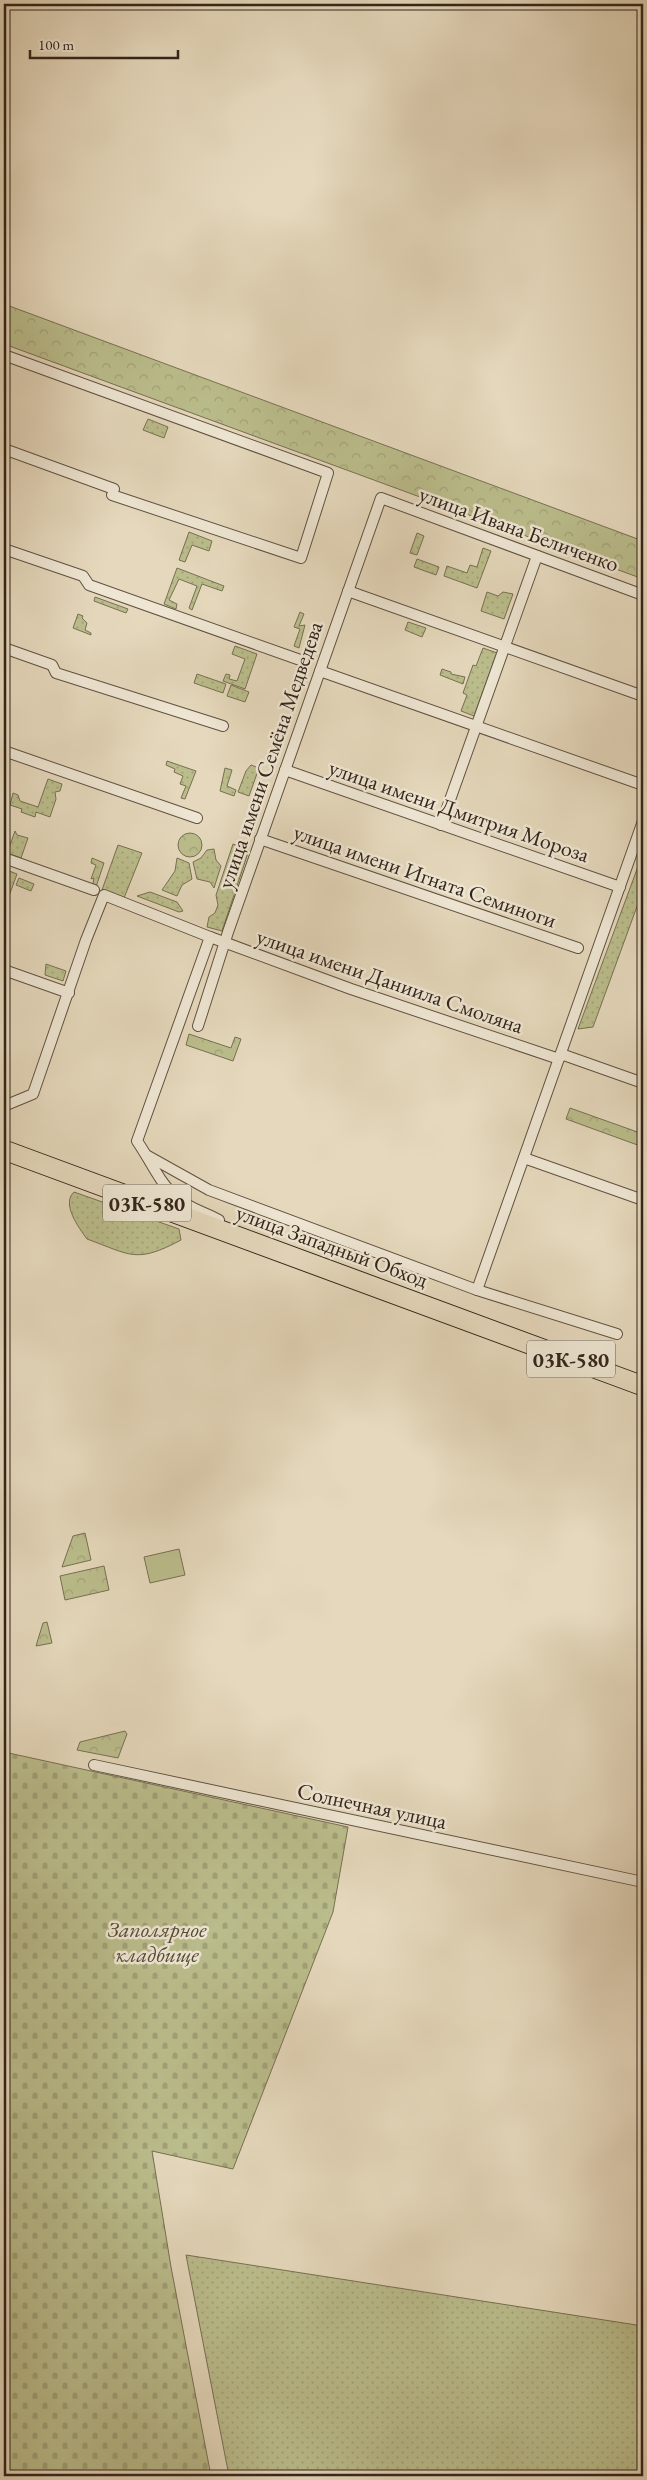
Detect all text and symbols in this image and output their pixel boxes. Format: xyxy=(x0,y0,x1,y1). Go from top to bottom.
scale bar xyxy=(30,28,178,60)
text: 100 m xyxy=(38,35,75,54)
street label: улица Ивана Беличенко xyxy=(415,479,623,579)
street label: улица имени Семёна Медведева xyxy=(211,617,330,893)
street label: улица имени Дмитрия Мороза xyxy=(325,753,593,869)
street label: улица имени Игната Семиноги xyxy=(290,817,561,935)
street label: улица имени Даниила Смоляна xyxy=(253,922,527,1040)
road number: 03К-580 xyxy=(103,1184,191,1222)
street label: улица Западный Обход xyxy=(232,1198,432,1294)
road number: 03К-580 xyxy=(527,1340,615,1378)
street label: Солнечная улица xyxy=(295,1776,450,1836)
park label: Заполярное кладбище xyxy=(107,1915,207,1969)

